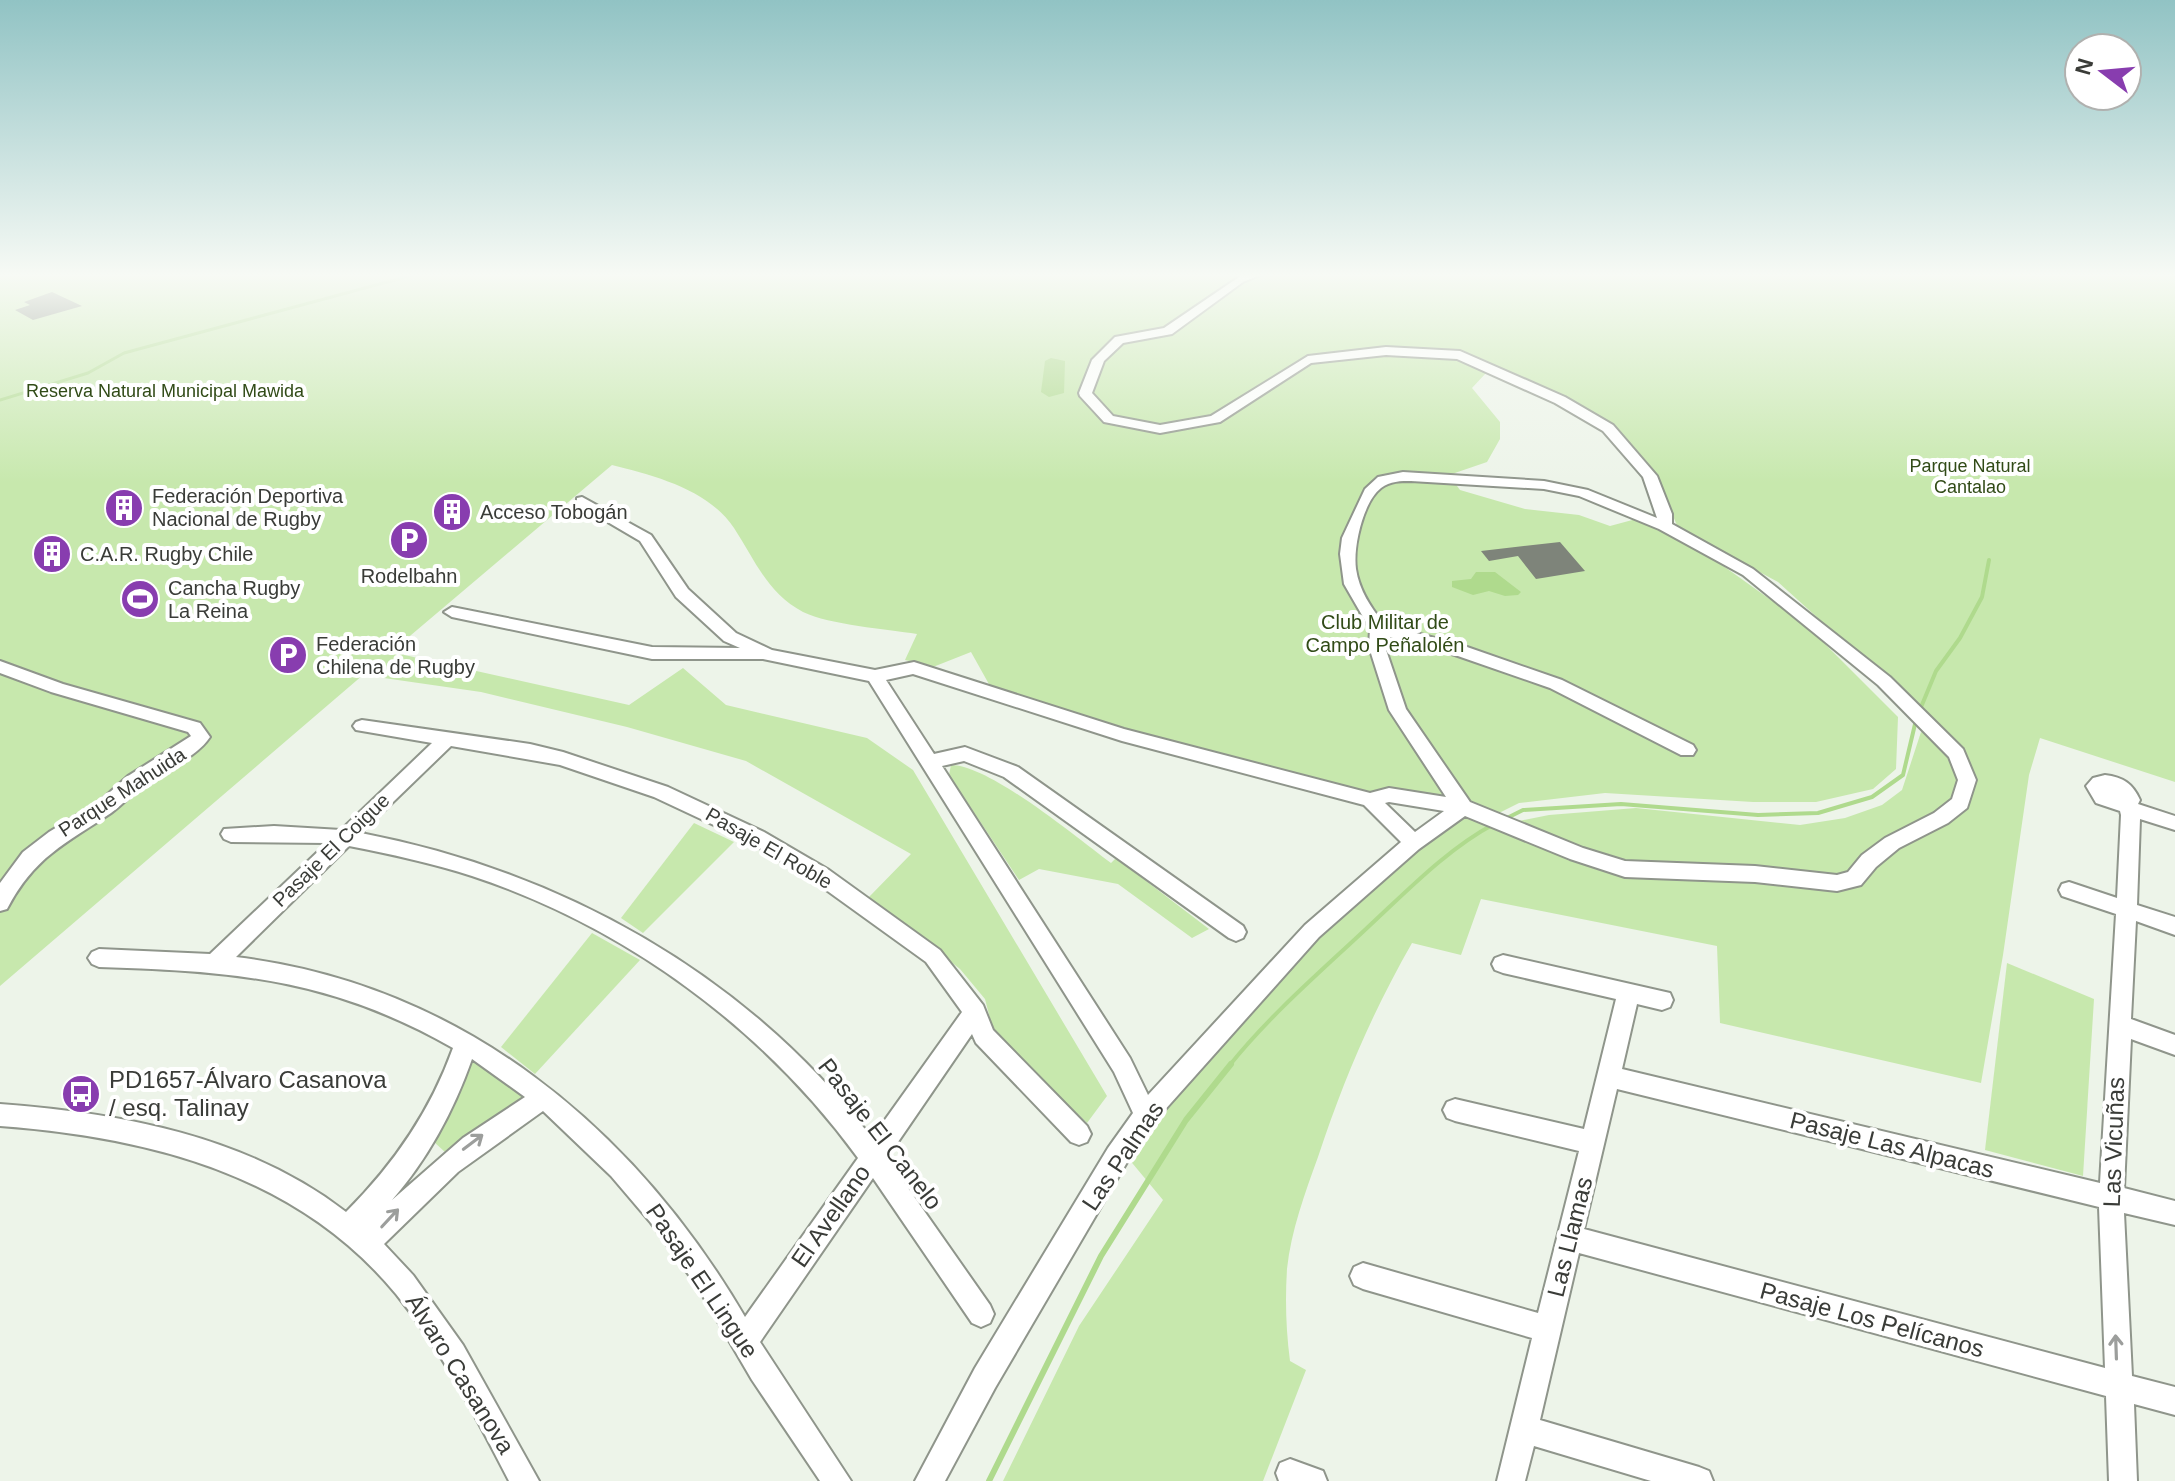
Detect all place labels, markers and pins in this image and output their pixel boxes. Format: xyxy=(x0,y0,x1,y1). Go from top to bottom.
place label: Federación Deportiva Nacional de Rugby xyxy=(152,485,344,530)
building icon: Federación Deportiva Nacional de Rugby xyxy=(103,487,145,529)
building icon: Acceso Tobogán xyxy=(431,491,473,533)
place label: Acceso Tobogán xyxy=(480,501,628,523)
parking icon: Rodelbahn xyxy=(388,519,430,561)
building icon: C.A.R. Rugby Chile xyxy=(31,533,73,575)
place label: C.A.R. Rugby Chile xyxy=(80,543,253,565)
place label: Rodelbahn xyxy=(361,565,457,587)
place label: Cancha Rugby La Reina xyxy=(168,577,300,622)
sports icon: Cancha Rugby La Reina xyxy=(119,578,161,620)
place label: Federación Chilena de Rugby xyxy=(316,633,475,678)
parking icon: Federación Chilena de Rugby xyxy=(267,634,309,676)
place label: PD1657-Álvaro Casanova / esq. Talinay xyxy=(109,1066,387,1121)
bus stop icon: PD1657-Álvaro Casanova / esq. Talinay xyxy=(60,1073,102,1115)

